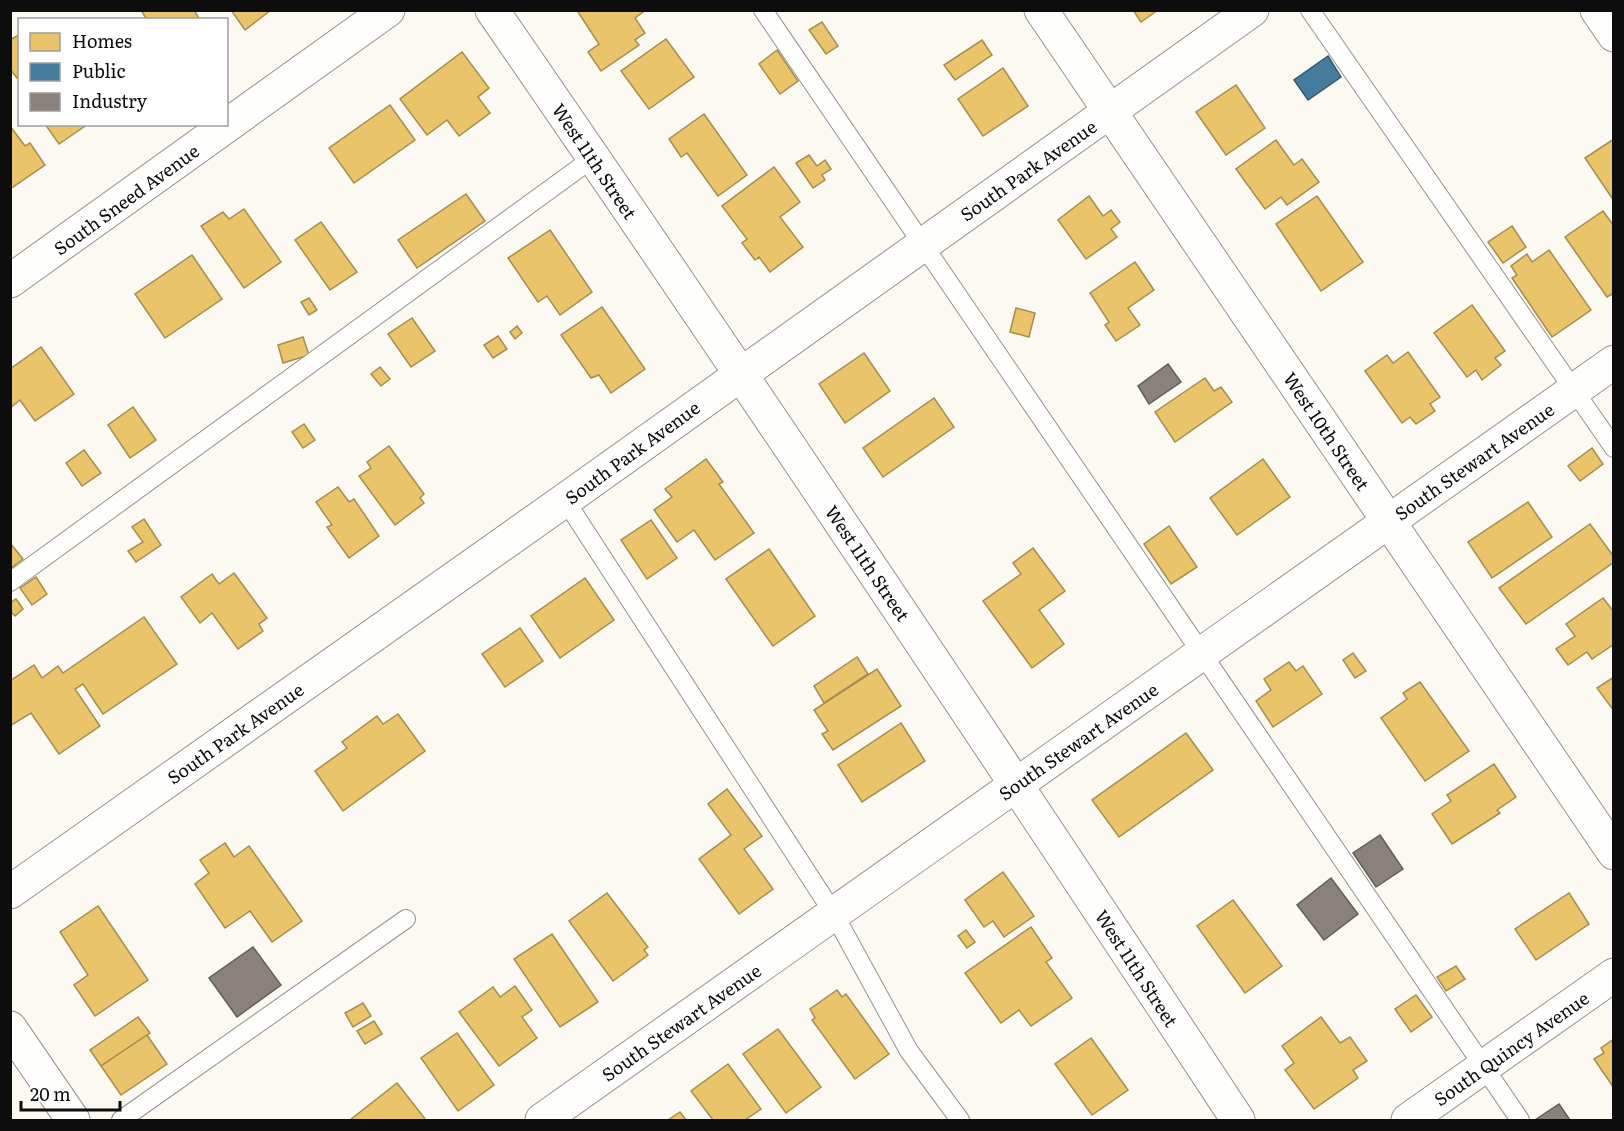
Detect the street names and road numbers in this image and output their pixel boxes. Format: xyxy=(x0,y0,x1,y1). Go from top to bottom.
street label: West 11th Street xyxy=(546,98,644,225)
street label: South Park Avenue xyxy=(954,113,1102,227)
street label: South Sneed Avenue xyxy=(48,137,204,261)
street label: West 10th Street xyxy=(1277,366,1377,496)
street label: South Park Avenue xyxy=(559,394,705,510)
street label: South Stewart Avenue xyxy=(1389,396,1559,526)
street label: West 11th Street xyxy=(819,500,917,627)
street label: South Park Avenue xyxy=(161,676,309,790)
street label: South Stewart Avenue xyxy=(993,676,1163,806)
street label: West 11th Street xyxy=(1089,904,1185,1033)
street label: South Stewart Avenue xyxy=(596,957,766,1087)
street label: South Quincy Avenue xyxy=(1428,984,1594,1112)

